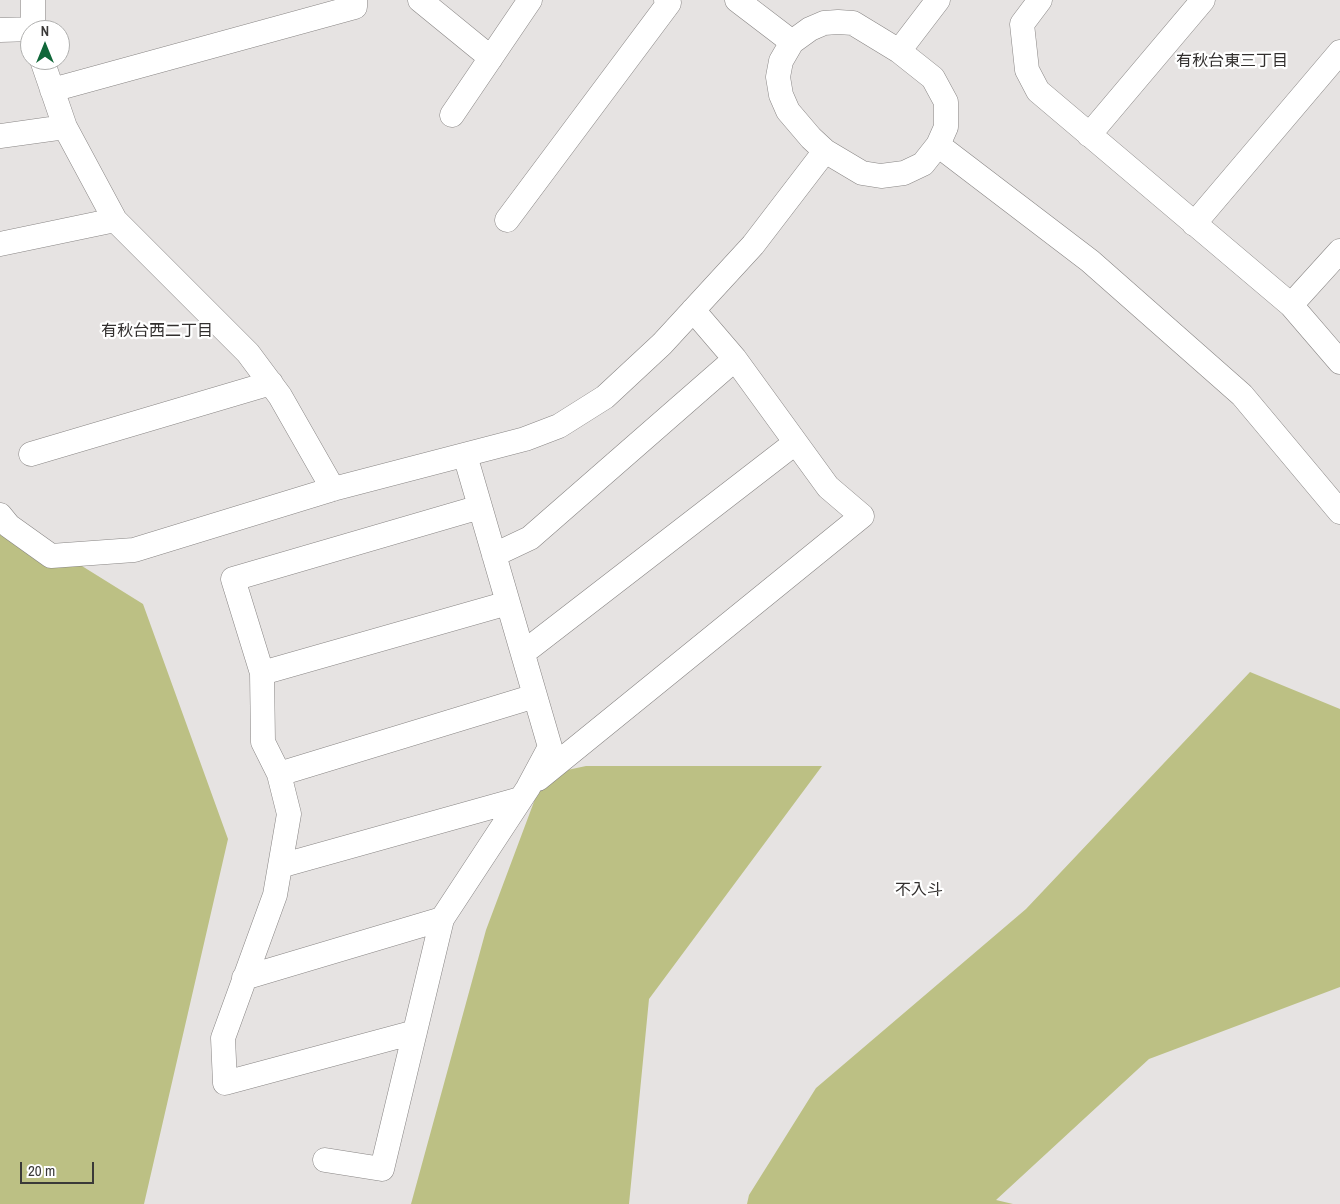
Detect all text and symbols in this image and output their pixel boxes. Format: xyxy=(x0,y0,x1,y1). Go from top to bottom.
north arrow xyxy=(20,20,70,70)
text: N xyxy=(41,22,49,40)
district label: 有秋台東三丁目 xyxy=(1176,52,1288,72)
district label: 有秋台西二丁目 xyxy=(101,322,213,342)
district label: 不入斗 xyxy=(895,881,943,901)
scale bar xyxy=(22,1152,96,1184)
text: 20 m xyxy=(28,1160,55,1181)

